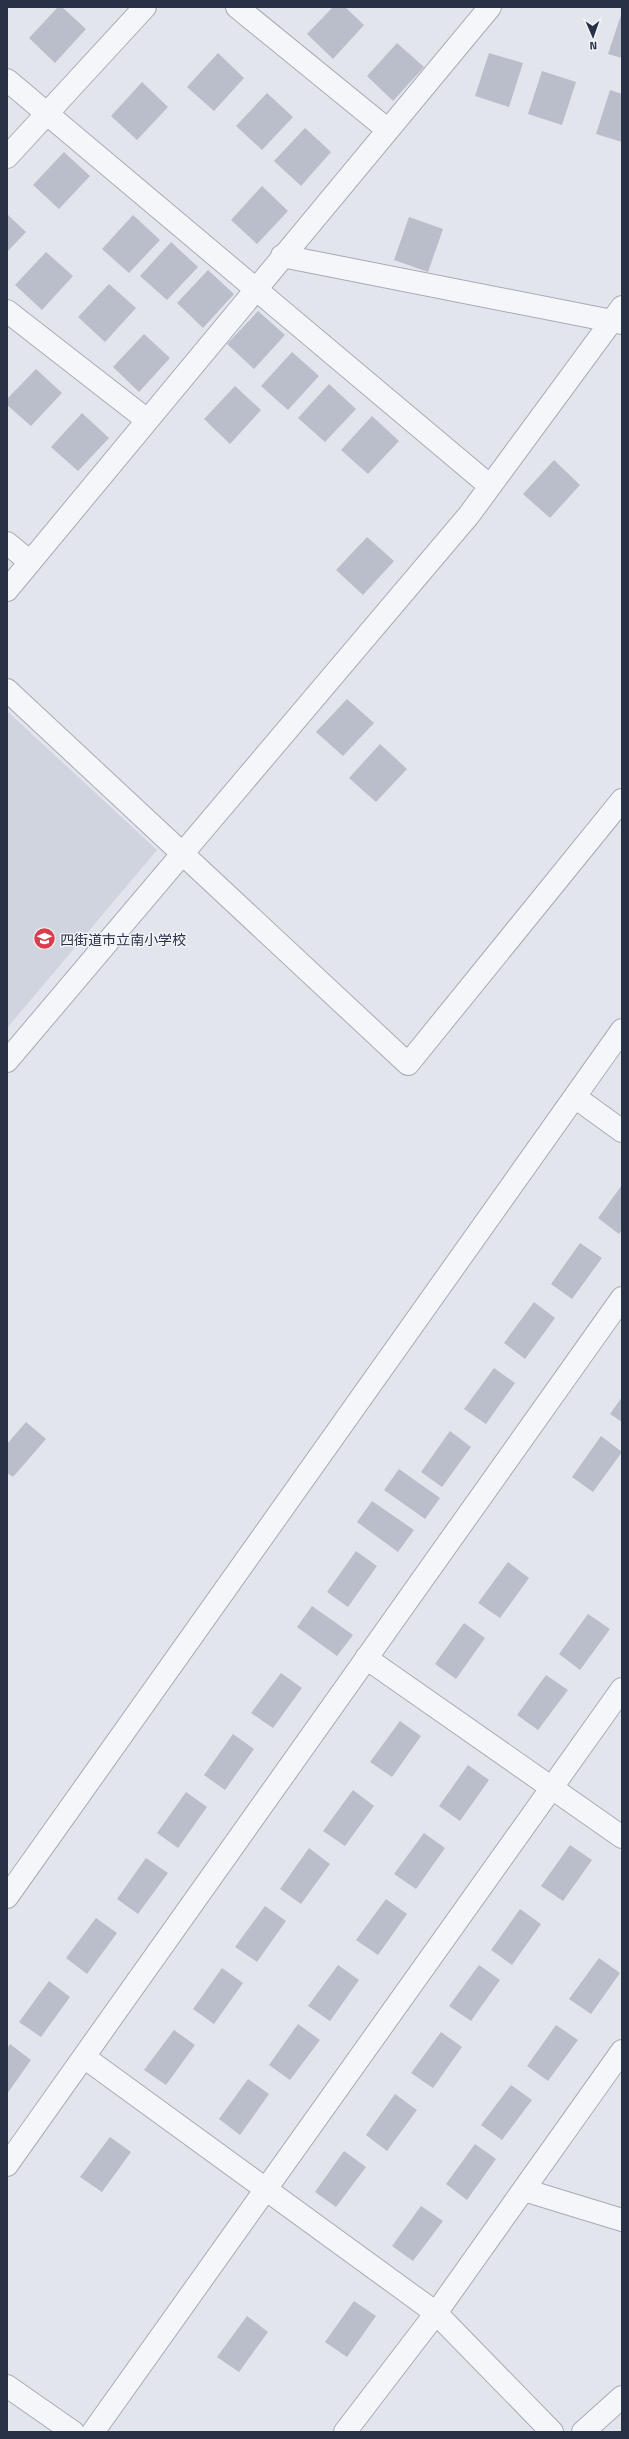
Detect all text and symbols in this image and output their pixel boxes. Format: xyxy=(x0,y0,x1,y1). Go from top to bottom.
north arrow xyxy=(573,16,613,56)
text: N xyxy=(589,38,597,54)
school or university icon: 四街道市立南小学校 xyxy=(32,926,58,952)
place label: 四街道市立南小学校 xyxy=(60,929,186,950)

